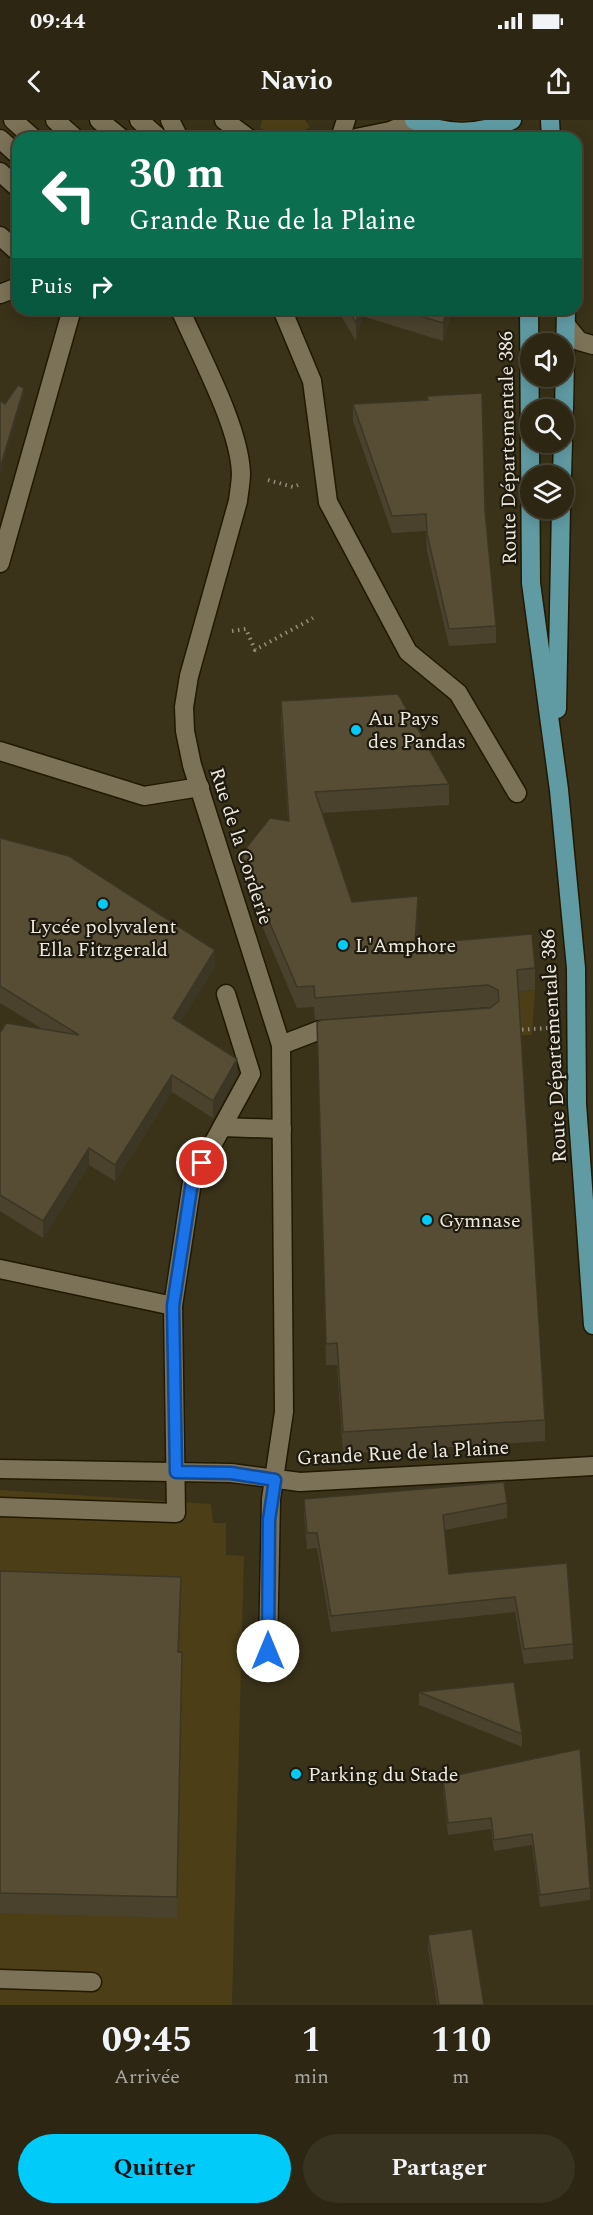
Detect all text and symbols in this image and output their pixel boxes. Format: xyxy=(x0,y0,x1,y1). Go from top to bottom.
text: 09:44 xyxy=(30,5,85,38)
text: Navio xyxy=(260,60,333,102)
icon: back xyxy=(18,65,51,98)
icon: share xyxy=(542,65,575,98)
text: 30 m xyxy=(129,143,224,206)
icon: left xyxy=(30,156,108,234)
text: Grande Rue de la Plaine xyxy=(129,200,416,242)
text: Puis xyxy=(30,270,73,303)
icon: right xyxy=(85,270,118,303)
street label: Route Départementale 386 xyxy=(491,331,525,565)
map controls xyxy=(520,333,574,519)
button: sound xyxy=(520,333,574,387)
button: search xyxy=(520,399,574,453)
button: layers xyxy=(520,465,574,519)
place label: Au Pays des Pandas xyxy=(368,704,466,757)
marker: Au Pays des Pandas xyxy=(349,723,363,737)
street label: Rue de la Corderie xyxy=(201,764,281,929)
marker: Lycée polyvalent Ella Fitzgerald xyxy=(96,897,110,911)
place label: Lycée polyvalent Ella Fitzgerald xyxy=(29,912,177,965)
street label: Route Départementale 386 xyxy=(533,928,575,1164)
place label: L'Amphore xyxy=(355,931,456,961)
marker: L'Amphore xyxy=(336,938,350,952)
pin xyxy=(176,1137,227,1188)
icon: arrive xyxy=(185,1146,218,1179)
place label: Gymnase xyxy=(439,1206,521,1236)
marker: Gymnase xyxy=(420,1213,434,1227)
street label: Grande Rue de la Plaine xyxy=(296,1432,510,1474)
position arrow xyxy=(236,1619,300,1683)
place label: Parking du Stade xyxy=(308,1760,459,1790)
marker: Parking du Stade xyxy=(289,1767,303,1781)
text: 09:45 xyxy=(102,2013,192,2068)
text: 1 xyxy=(301,2013,322,2068)
text: 110 xyxy=(431,2013,491,2068)
text: Arrivée xyxy=(114,2062,180,2092)
text: min xyxy=(294,2062,329,2092)
text: m xyxy=(452,2062,470,2092)
button: Quitter xyxy=(18,2134,291,2203)
button: Partager xyxy=(303,2134,575,2203)

